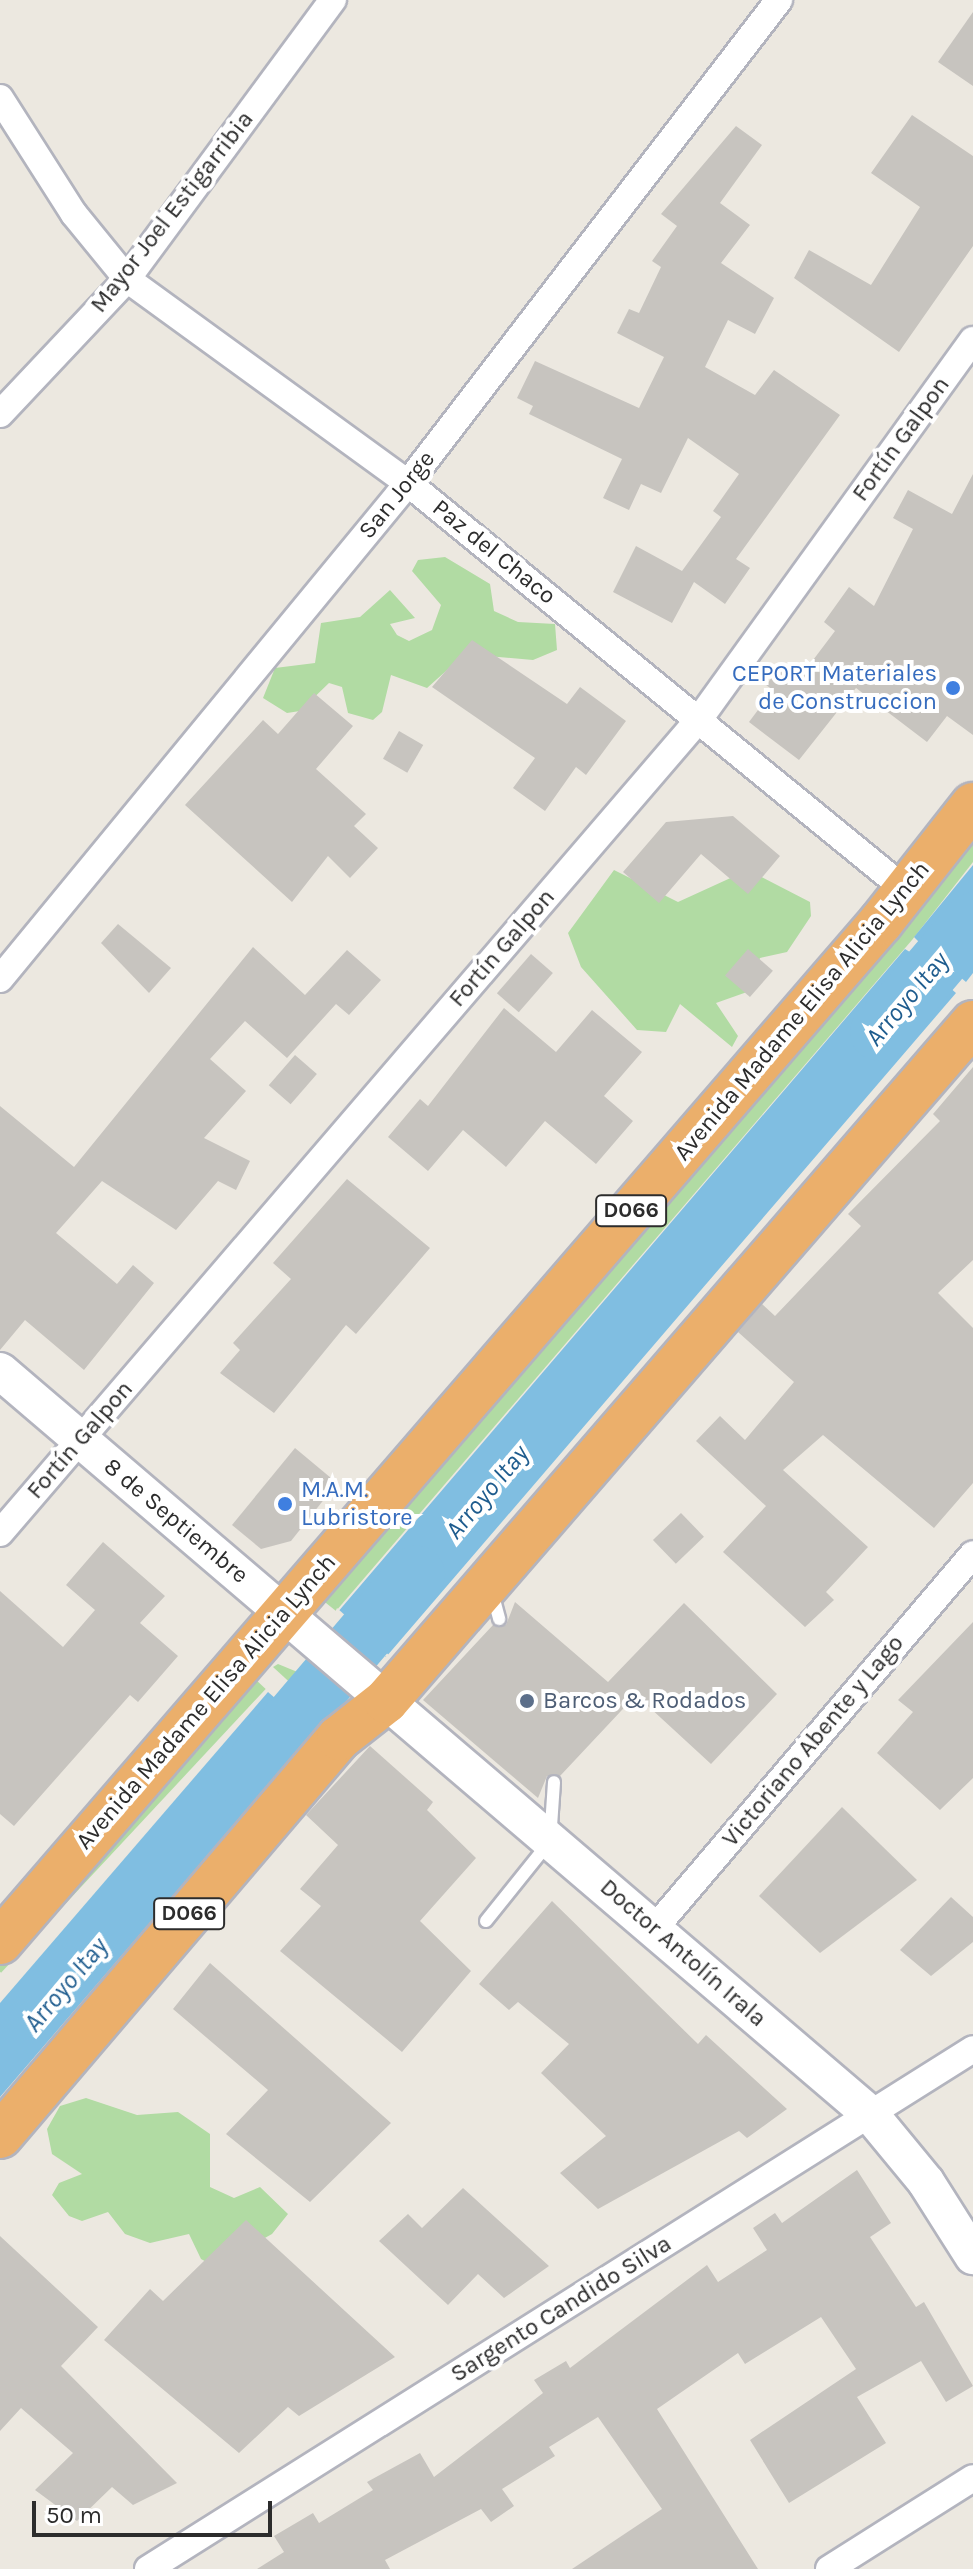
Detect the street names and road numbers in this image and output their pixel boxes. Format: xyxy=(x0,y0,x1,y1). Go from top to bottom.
street label: Mayor Joel Estigarribia xyxy=(84,105,260,319)
street label: Fortín Galpon xyxy=(846,371,956,507)
street label: San Jorge xyxy=(353,445,441,545)
street label: Paz del Chaco xyxy=(426,493,562,611)
street label: Avenida Madame Elisa Alicia Lynch xyxy=(668,855,936,1167)
street label: Fortín Galpon xyxy=(443,883,561,1013)
road number: D066 xyxy=(595,1193,667,1229)
street label: Fortín Galpon xyxy=(21,1375,139,1505)
street label: 8 de Septiembre xyxy=(98,1452,254,1590)
street label: Avenida Madame Elisa Alicia Lynch xyxy=(70,1548,342,1856)
street label: Victoriano Abente y Lago xyxy=(716,1629,910,1853)
street label: Doctor Antolín Irala xyxy=(594,1873,772,2033)
road number: D066 xyxy=(153,1896,225,1932)
street label: Sargento Candido Silva xyxy=(445,2229,677,2389)

